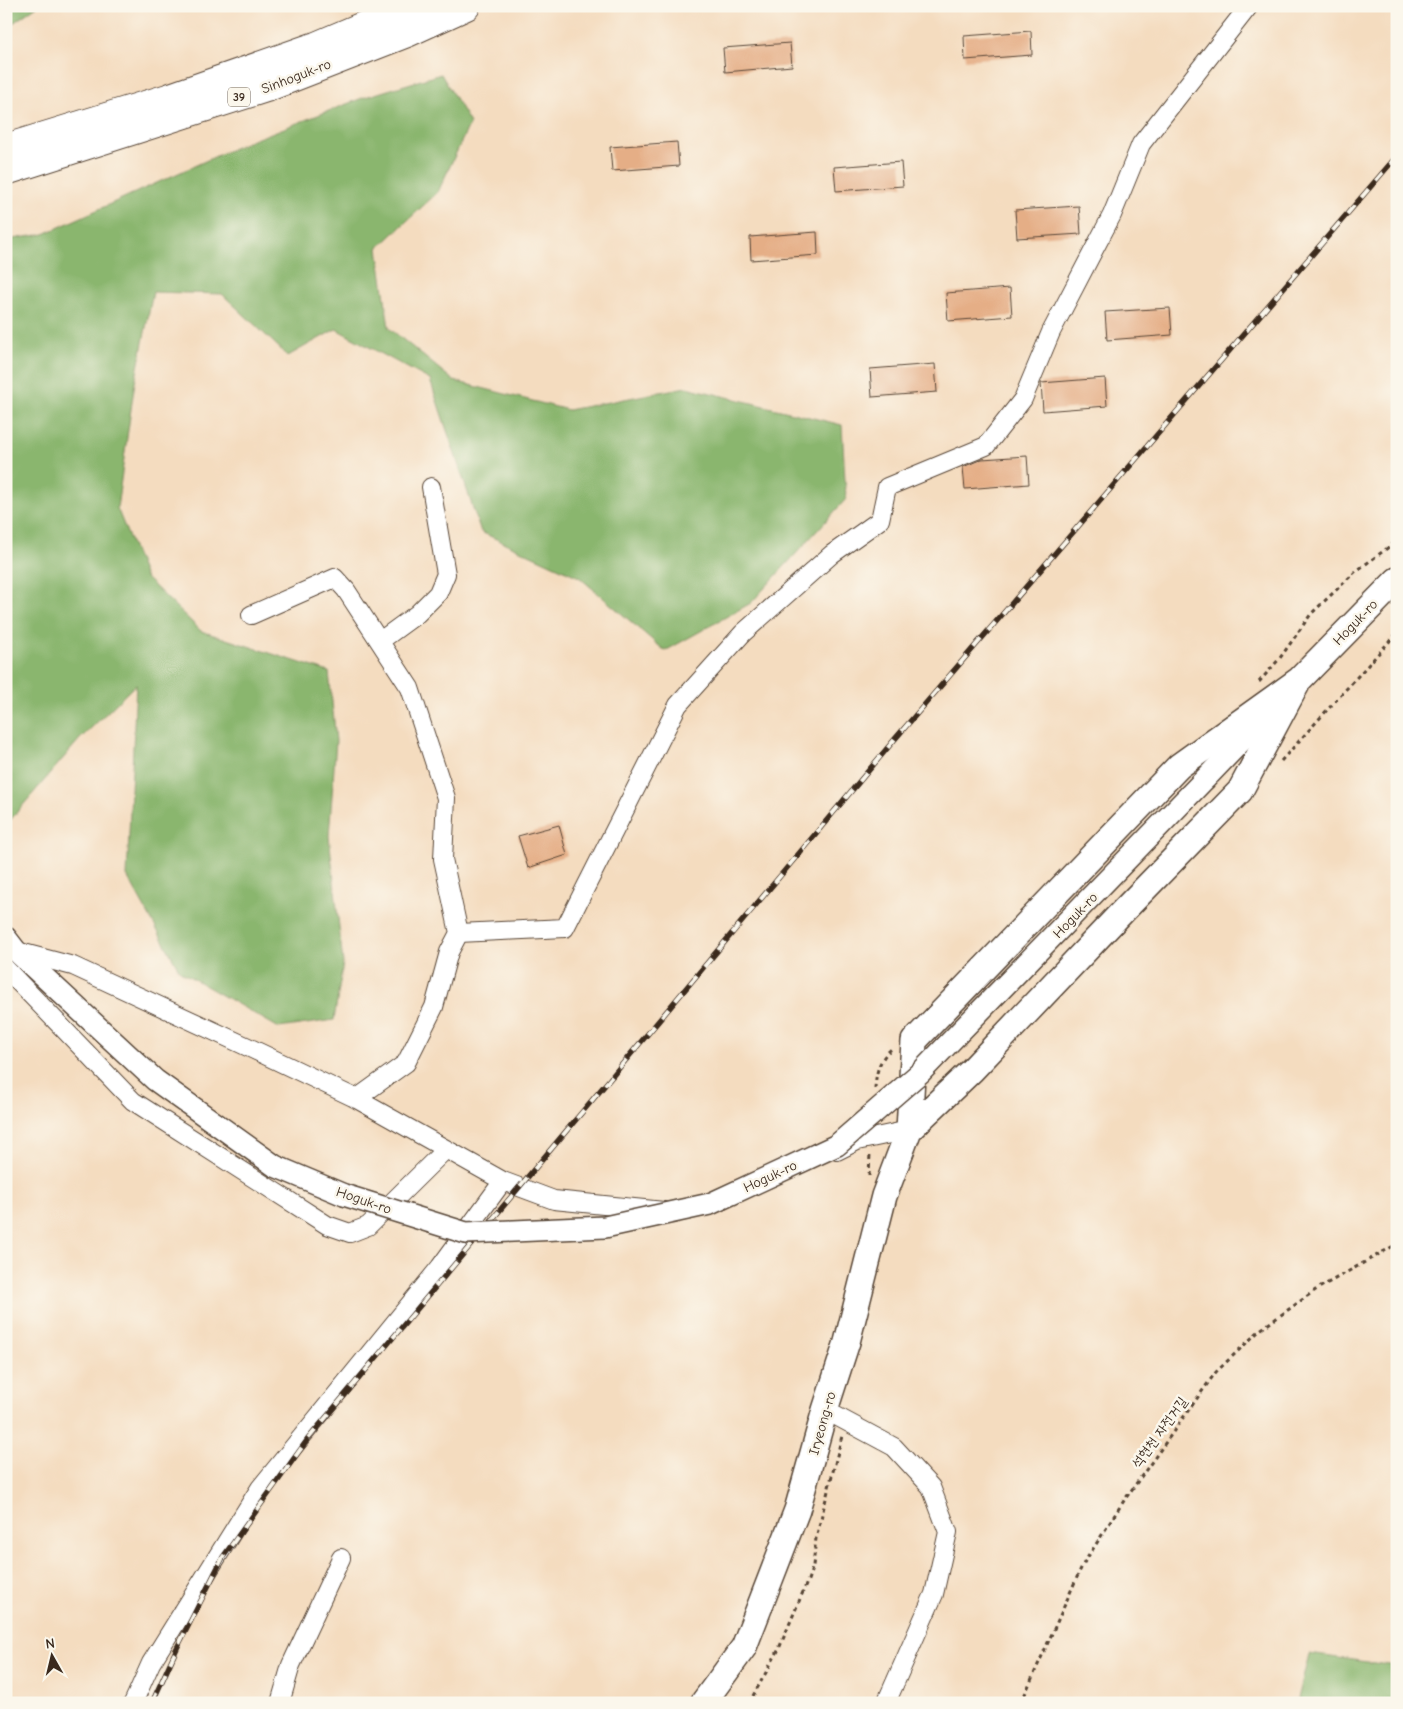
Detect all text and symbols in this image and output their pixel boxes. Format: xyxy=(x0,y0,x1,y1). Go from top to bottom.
street label: Sinhoguk-ro xyxy=(259,55,333,98)
road number: 39 xyxy=(228,88,250,106)
street label: Hoguk-ro xyxy=(1329,596,1381,649)
street label: Hoguk-ro xyxy=(1049,889,1101,942)
street label: Hoguk-ro xyxy=(741,1157,800,1196)
street label: Hoguk-ro xyxy=(334,1183,394,1218)
street label: Iryeong-ro xyxy=(805,1390,840,1457)
street label: 석현천 자전거길 xyxy=(1128,1393,1191,1471)
north arrow xyxy=(28,1632,78,1682)
text: N xyxy=(45,1635,56,1653)

